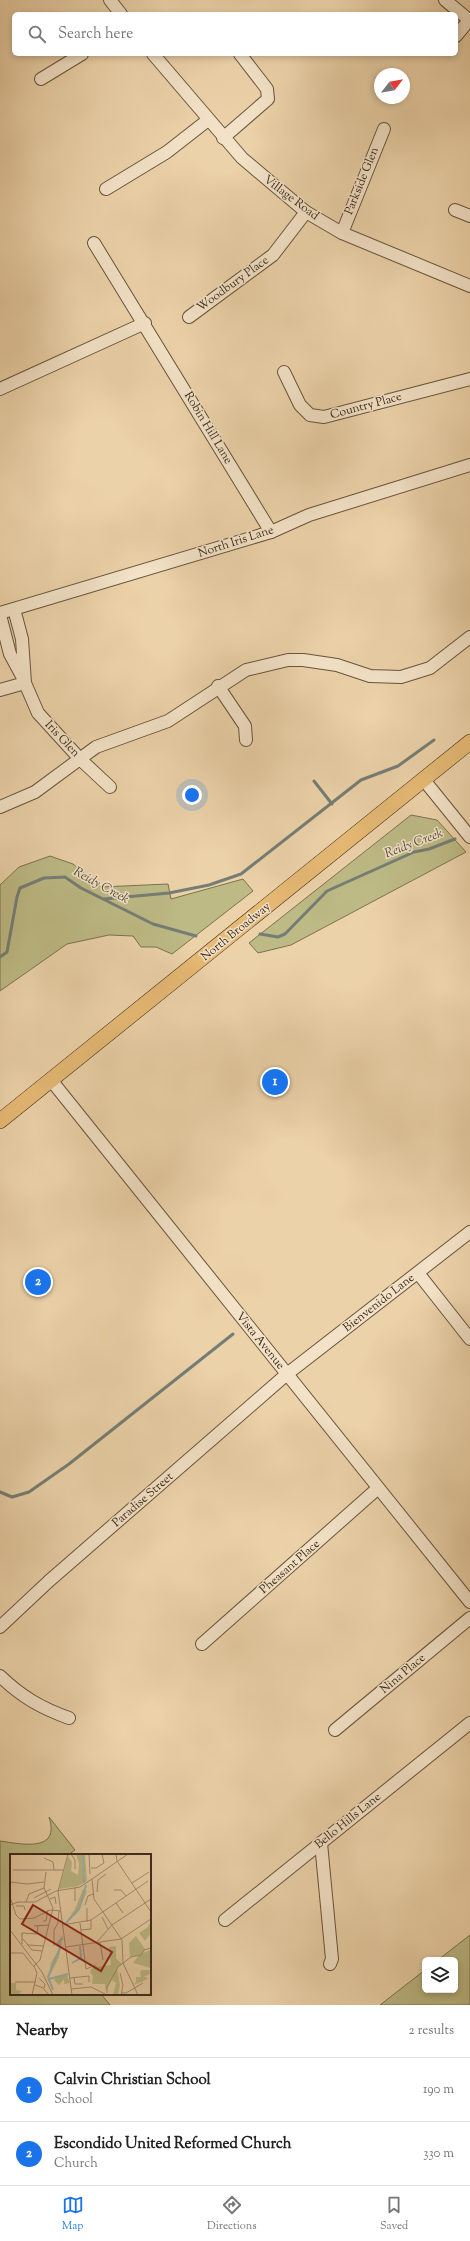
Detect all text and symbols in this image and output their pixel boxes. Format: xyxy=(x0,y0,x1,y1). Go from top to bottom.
search box xyxy=(12,12,458,56)
icon: search xyxy=(26,23,48,45)
text: Search here xyxy=(58,24,133,45)
north arrow xyxy=(374,68,410,104)
street label: Parkside Glen xyxy=(340,144,384,218)
street label: Village Road xyxy=(259,171,323,225)
street label: Woodbury Place xyxy=(193,251,273,316)
street label: Robin Hill Lane xyxy=(179,388,237,468)
street label: Country Place xyxy=(328,388,404,424)
street label: North Iris Lane xyxy=(196,521,277,563)
street label: Iris Glen xyxy=(40,716,84,762)
your location xyxy=(182,785,202,805)
water label: Reidy Creek xyxy=(382,825,446,863)
water label: Reidy Creek xyxy=(70,863,132,909)
street label: North Broadway xyxy=(197,898,275,966)
pin: 1 xyxy=(262,1067,288,1097)
pin: 2 xyxy=(25,1267,51,1297)
street label: Bienvenido Lane xyxy=(339,1269,419,1337)
street label: Vista Avenue xyxy=(231,1308,289,1374)
street label: Paradise Street xyxy=(108,1468,178,1532)
street label: Pheasant Place xyxy=(256,1535,325,1598)
street label: Nina Place xyxy=(376,1649,430,1698)
street label: Bello Hills Lane xyxy=(311,1788,385,1853)
inset map xyxy=(10,1854,151,1995)
map controls xyxy=(422,1957,458,1993)
button: layers xyxy=(422,1957,458,1993)
text: Nearby xyxy=(16,2019,68,2043)
text: 2 results xyxy=(409,2022,454,2040)
text: Calvin Christian School xyxy=(54,2070,211,2091)
text: 1 xyxy=(27,2081,31,2099)
text: 190 m xyxy=(423,2081,454,2099)
text: School xyxy=(54,2091,93,2109)
text: Escondido United Reformed Church xyxy=(54,2134,292,2155)
text: 2 xyxy=(26,2145,32,2163)
text: 330 m xyxy=(423,2145,454,2163)
text: Church xyxy=(54,2155,98,2173)
tab: Map xyxy=(62,2194,84,2234)
tab: Directions xyxy=(207,2194,257,2234)
tab: Saved xyxy=(380,2194,408,2234)

